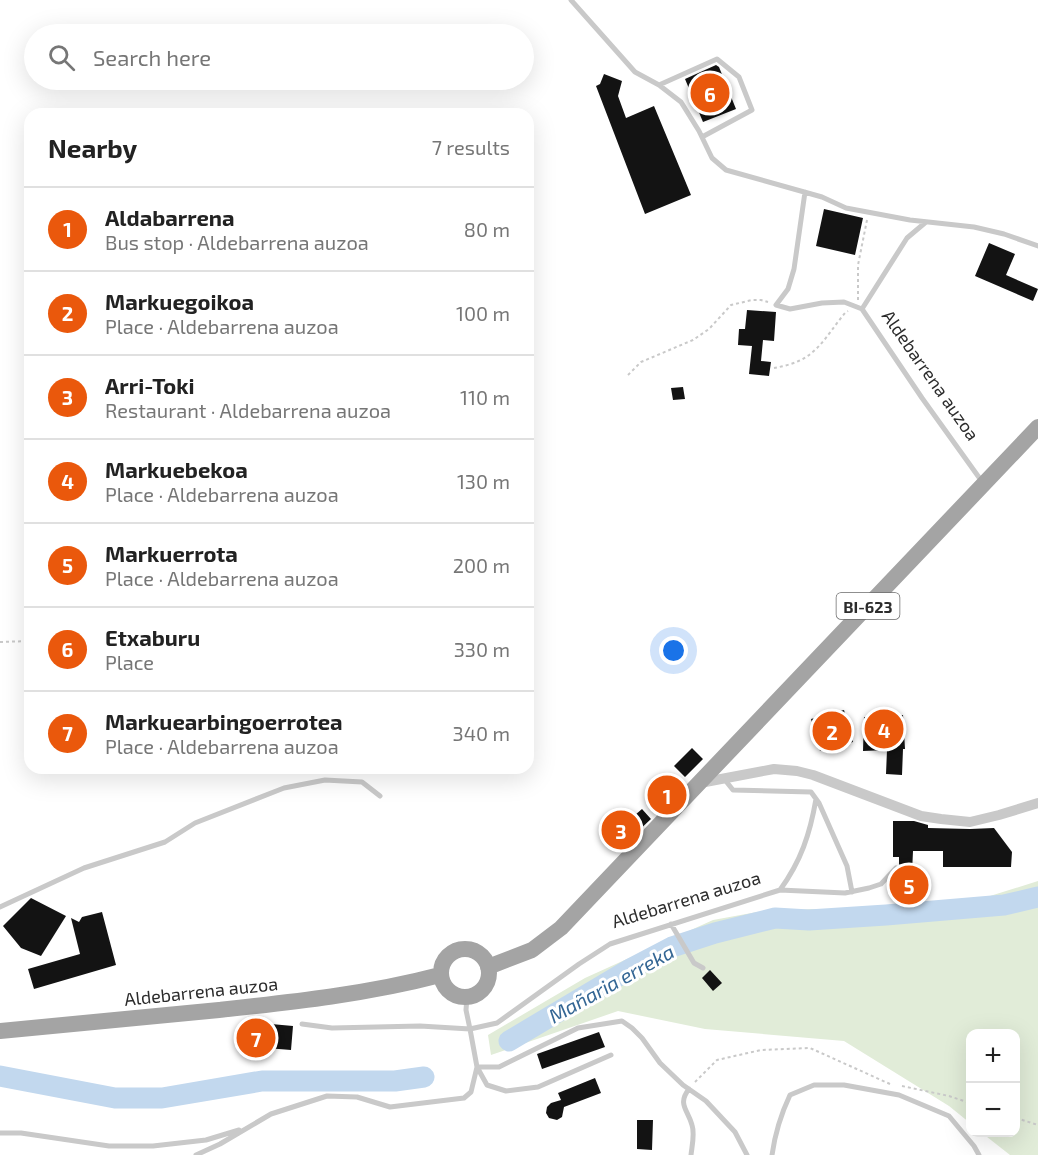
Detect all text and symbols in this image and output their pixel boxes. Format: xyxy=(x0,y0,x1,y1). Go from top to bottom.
search box xyxy=(24,24,534,90)
icon: search xyxy=(45,41,78,74)
text: Search here xyxy=(93,44,211,70)
pin: 6 xyxy=(690,70,730,116)
text: Nearby xyxy=(48,132,137,163)
text: 7 results xyxy=(432,135,510,159)
text: Aldabarrena xyxy=(105,204,235,230)
text: 1 xyxy=(63,217,72,241)
text: 80 m xyxy=(464,217,510,241)
text: Bus stop · Aldebarrena auzoa xyxy=(105,230,369,254)
text: Markuegoikoa xyxy=(105,288,254,314)
text: 2 xyxy=(62,301,73,325)
text: 100 m xyxy=(456,301,510,325)
street label: Aldebarrena auzoa xyxy=(878,305,984,445)
text: Place · Aldebarrena auzoa xyxy=(105,314,339,338)
text: Arri-Toki xyxy=(105,372,195,398)
text: 3 xyxy=(62,385,73,409)
text: 110 m xyxy=(460,385,510,409)
text: Restaurant · Aldebarrena auzoa xyxy=(105,398,391,422)
text: Markuebekoa xyxy=(105,456,248,482)
text: 4 xyxy=(61,469,74,493)
text: 130 m xyxy=(457,469,510,493)
text: Place · Aldebarrena auzoa xyxy=(105,482,339,506)
text: Markuerrota xyxy=(105,540,238,566)
text: 5 xyxy=(62,553,73,577)
text: 200 m xyxy=(453,553,510,577)
text: Place · Aldebarrena auzoa xyxy=(105,566,339,590)
road number: BI-623 xyxy=(836,593,900,619)
text: Etxaburu xyxy=(105,624,200,650)
your location xyxy=(659,636,688,665)
text: 6 xyxy=(62,637,73,661)
text: 330 m xyxy=(454,637,510,661)
text: Place xyxy=(105,650,154,674)
pin: 4 xyxy=(864,706,904,752)
text: Markuearbingoerrotea xyxy=(105,708,343,734)
pin: 2 xyxy=(812,708,852,754)
text: 7 xyxy=(62,721,73,745)
text: 340 m xyxy=(453,721,510,745)
text: Place · Aldebarrena auzoa xyxy=(105,734,339,758)
pin: 1 xyxy=(648,772,686,818)
pin: 3 xyxy=(602,808,640,852)
pin: 5 xyxy=(890,862,928,908)
street label: Aldebarrena auzoa xyxy=(609,866,763,932)
water label: Mañaria erreka xyxy=(544,939,678,1027)
street label: Aldebarrena auzoa xyxy=(123,972,279,1010)
pin: 7 xyxy=(236,1016,276,1060)
map controls xyxy=(966,1029,1020,1137)
button: + xyxy=(966,1029,1020,1083)
button: − xyxy=(966,1083,1020,1137)

